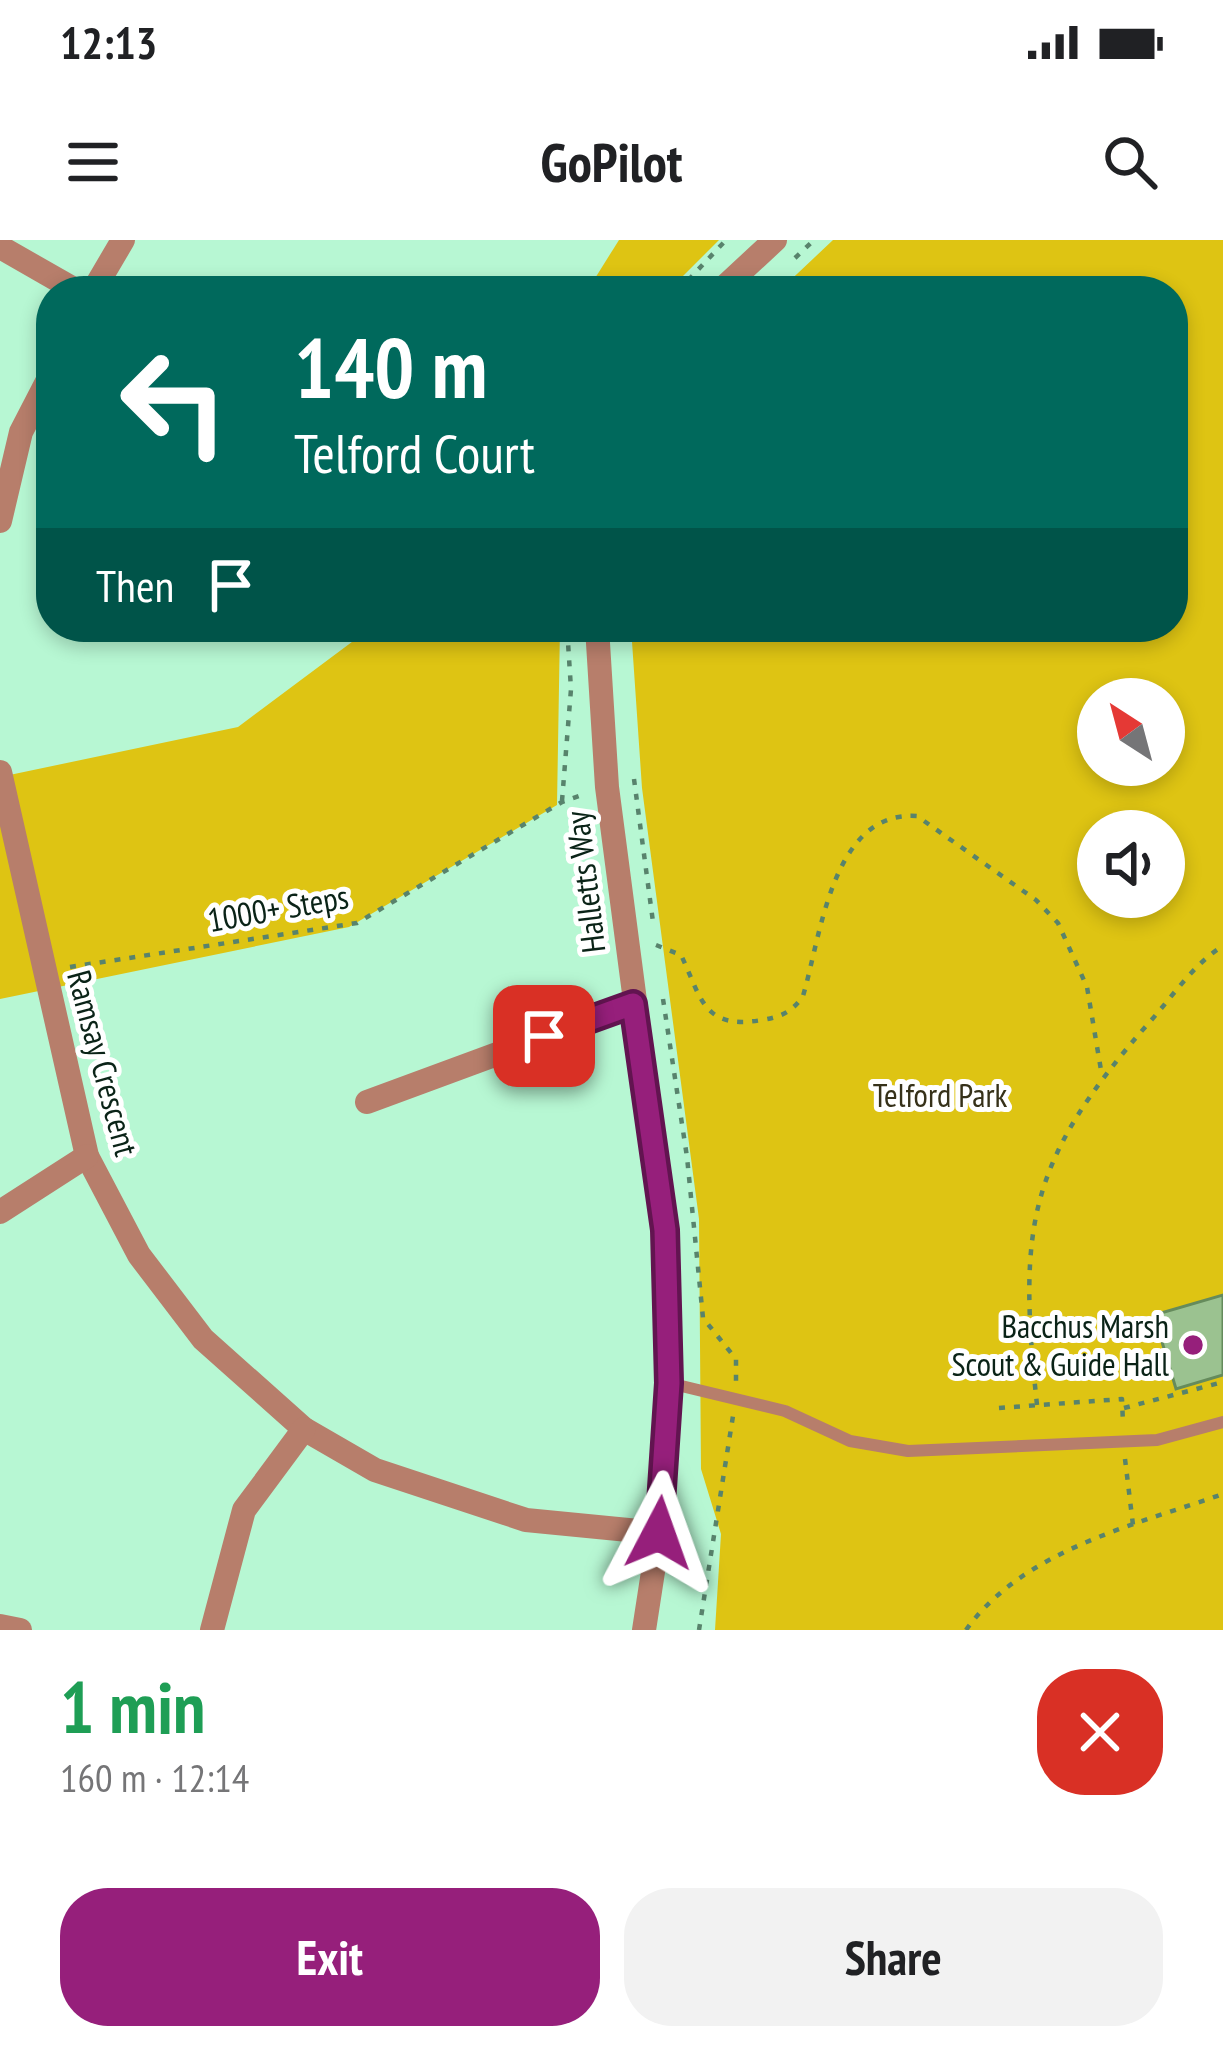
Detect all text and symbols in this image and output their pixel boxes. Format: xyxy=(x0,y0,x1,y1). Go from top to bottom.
text: 12:13 xyxy=(60,13,157,71)
text: GoPilot xyxy=(541,127,682,197)
icon: menu xyxy=(60,129,126,195)
icon: search xyxy=(1097,129,1163,195)
text: 140 m xyxy=(294,312,487,421)
icon: left xyxy=(96,324,252,480)
text: Telford Court xyxy=(294,418,535,488)
icon: arrive xyxy=(198,552,264,618)
text: Then xyxy=(96,556,174,614)
north arrow xyxy=(1077,678,1185,786)
map controls xyxy=(1077,678,1185,918)
street label: Halletts Way xyxy=(554,808,615,955)
button: sound xyxy=(1077,810,1185,918)
street label: 1000+ Steps xyxy=(204,874,352,941)
street label: Ramsay Crescent xyxy=(58,965,149,1160)
pin xyxy=(493,985,595,1087)
icon: arrive xyxy=(511,1003,577,1069)
park label: Telford Park xyxy=(873,1073,1007,1116)
place label: Bacchus Marsh Scout & Guide Hall xyxy=(951,1304,1169,1385)
marker: Bacchus Marsh Scout & Guide Hall xyxy=(1180,1332,1206,1358)
position arrow xyxy=(596,1470,722,1596)
text: 1 min xyxy=(60,1660,205,1753)
button: close xyxy=(1037,1669,1163,1795)
text: 160 m · 12:14 xyxy=(60,1752,249,1803)
button: Exit xyxy=(60,1888,600,2026)
button: Share xyxy=(624,1888,1163,2026)

